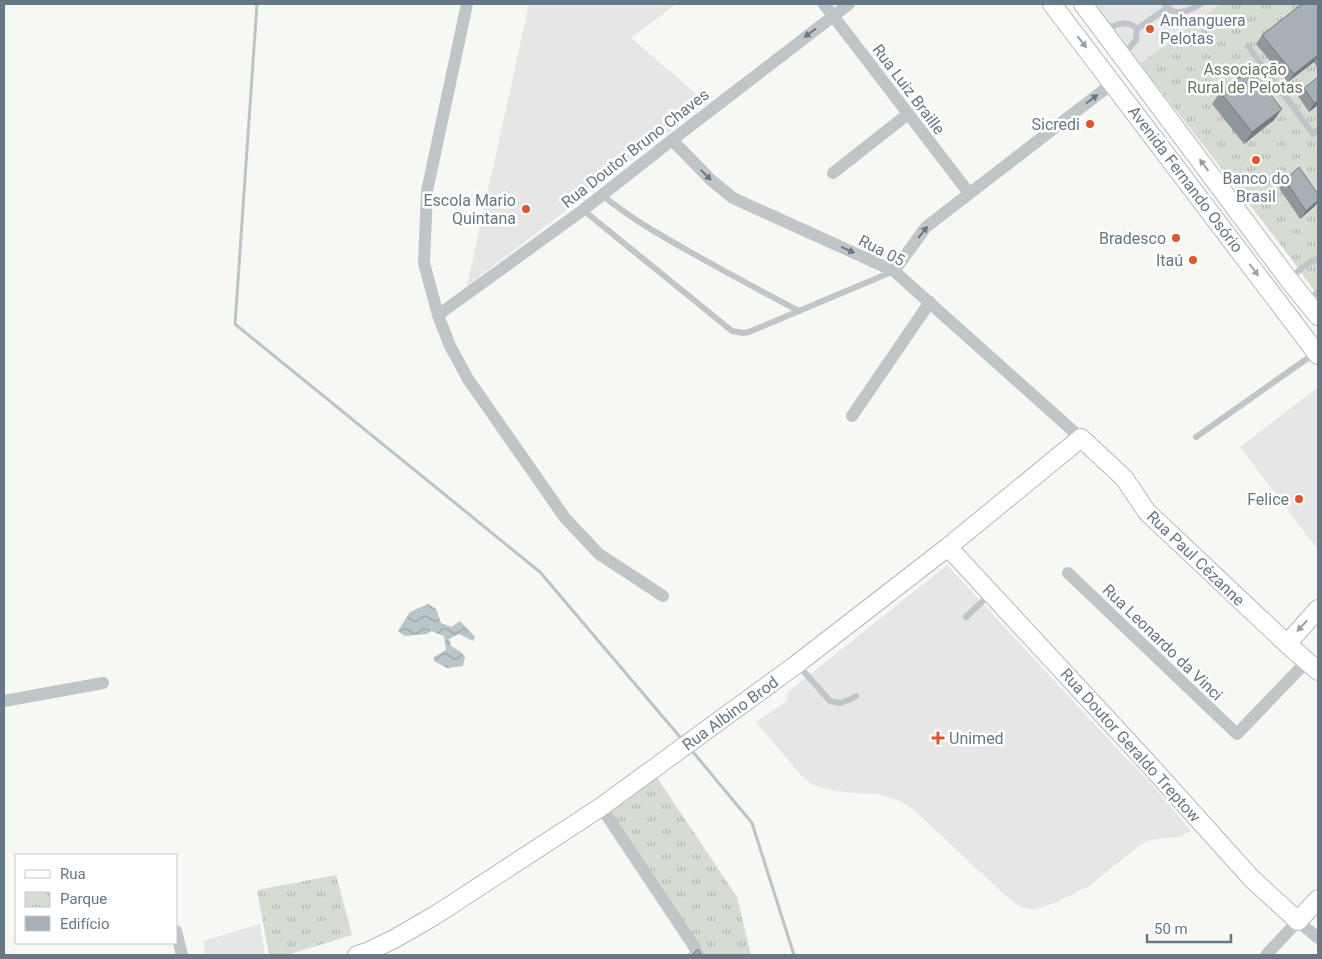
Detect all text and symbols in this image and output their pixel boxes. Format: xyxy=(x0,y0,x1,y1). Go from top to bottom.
place label: Anhanguera Pelotas xyxy=(1160,11,1246,48)
marker: Anhanguera Pelotas xyxy=(1144,23,1156,35)
one-way arrow xyxy=(804,28,817,39)
one-way arrow xyxy=(1077,35,1088,48)
street label: Rua Luiz Braille xyxy=(868,40,949,138)
park label: Associação Rural de Pelotas xyxy=(1187,60,1303,97)
street label: Rua Doutor Bruno Chaves xyxy=(558,85,713,212)
one-way arrow xyxy=(1085,94,1098,105)
street label: Avenida Fernando Osório xyxy=(1124,102,1247,256)
place label: Sicredi xyxy=(1032,115,1080,134)
marker: Sicredi xyxy=(1084,118,1096,130)
marker: Banco do Brasil xyxy=(1250,154,1262,166)
one-way arrow xyxy=(1199,159,1210,172)
one-way arrow xyxy=(699,169,711,181)
place label: Banco do Brasil xyxy=(1222,169,1290,206)
place label: Escola Mario Quintana xyxy=(423,191,516,228)
marker: Escola Mario Quintana xyxy=(520,203,532,215)
one-way arrow xyxy=(917,226,928,239)
place label: Bradesco xyxy=(1099,229,1166,248)
street label: Rua 05 xyxy=(855,231,908,270)
marker: Bradesco xyxy=(1170,232,1182,244)
one-way arrow xyxy=(841,247,855,255)
place label: Itaú xyxy=(1156,251,1183,270)
marker: Itaú xyxy=(1187,254,1199,266)
one-way arrow xyxy=(1249,263,1259,277)
place label: Felice xyxy=(1247,490,1289,509)
marker: Felice xyxy=(1293,493,1305,505)
street label: Rua Paul Cézanne xyxy=(1143,507,1248,610)
street label: Rua Leonardo da Vinci xyxy=(1099,580,1227,705)
one-way arrow xyxy=(1296,620,1308,632)
street label: Rua Doutor Geraldo Treptow xyxy=(1057,665,1205,826)
street label: Rua Albino Brod xyxy=(679,672,782,755)
place label: Unimed xyxy=(949,729,1004,748)
marker: Unimed xyxy=(931,731,945,745)
legend xyxy=(15,854,178,944)
text: Rua xyxy=(60,865,86,883)
text: Parque xyxy=(60,890,107,908)
scale bar xyxy=(1147,912,1231,944)
text: Edifício xyxy=(60,915,109,933)
text: 50 m xyxy=(1154,920,1188,938)

